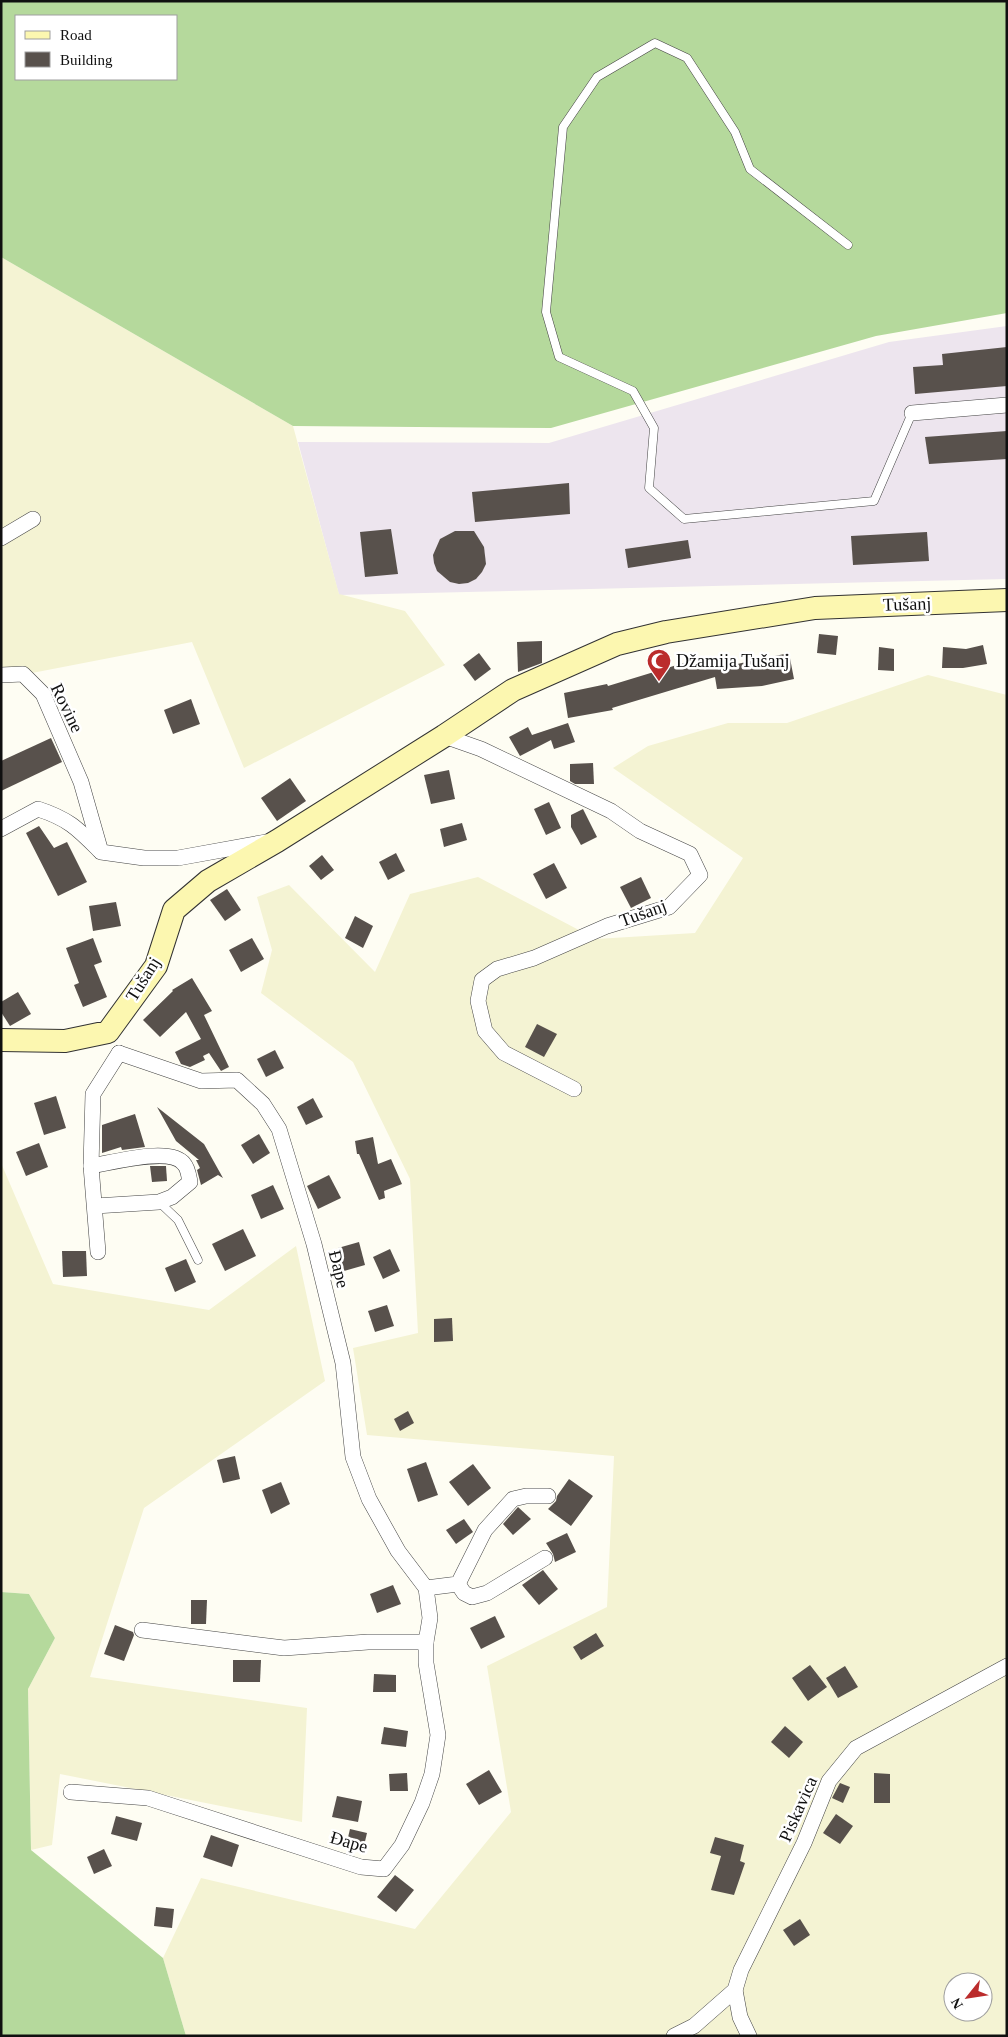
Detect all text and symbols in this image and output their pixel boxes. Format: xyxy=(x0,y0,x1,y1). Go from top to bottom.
legend xyxy=(15,15,178,80)
text: Road xyxy=(60,27,92,43)
text: Building xyxy=(60,52,113,68)
street label: Tušanj xyxy=(882,593,932,615)
mosque icon: Džamija Tušanj xyxy=(646,648,672,682)
place label: Džamija Tušanj xyxy=(676,651,790,671)
street label: Rovine xyxy=(47,680,87,736)
street label: Tušanj xyxy=(617,895,669,931)
street label: Tušanj xyxy=(122,953,164,1005)
street label: Đape xyxy=(325,1248,353,1290)
street label: Piskavica xyxy=(775,1773,821,1845)
street label: Đape xyxy=(328,1827,370,1857)
north arrow xyxy=(943,1972,993,2022)
text: N xyxy=(948,1995,966,2011)

